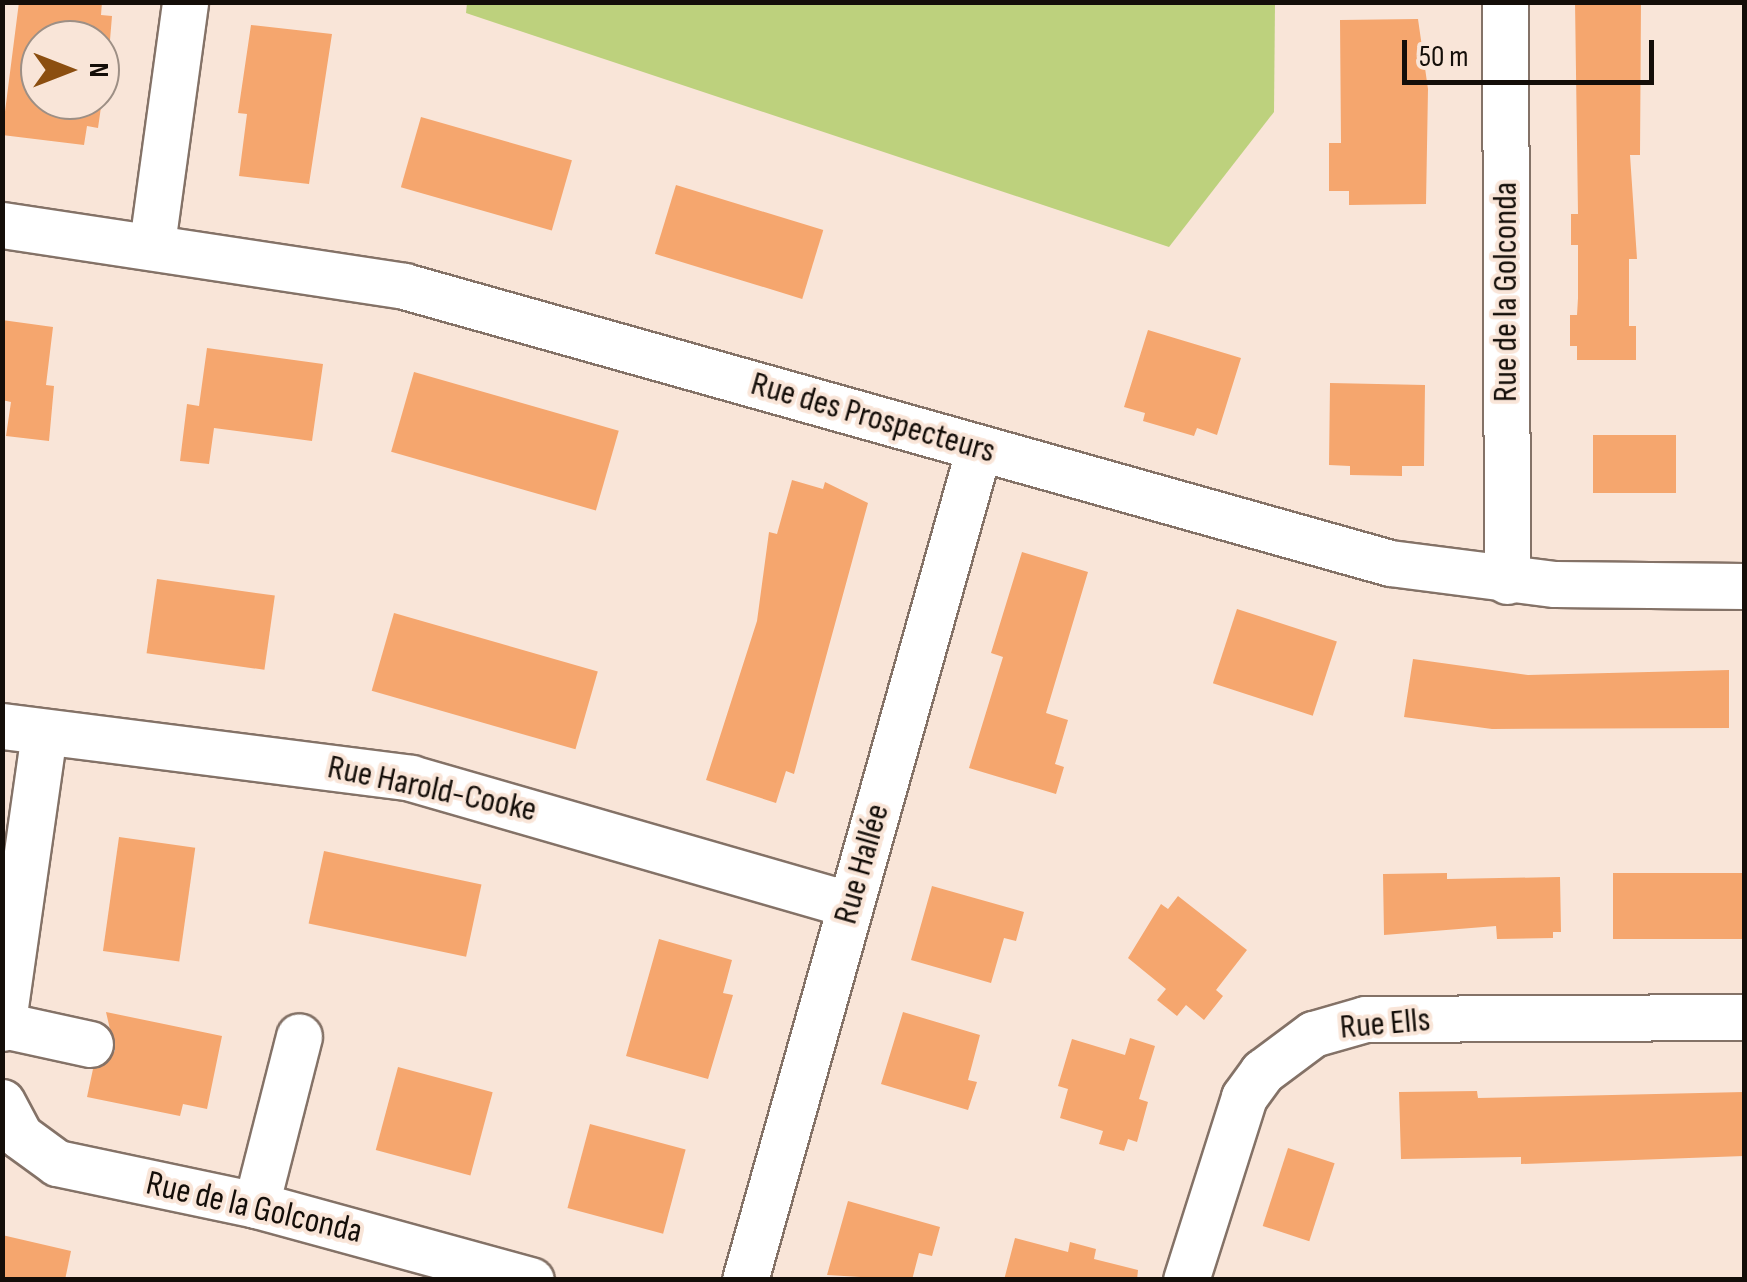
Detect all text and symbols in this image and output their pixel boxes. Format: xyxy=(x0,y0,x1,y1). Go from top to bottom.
north arrow xyxy=(20,20,120,120)
scale bar xyxy=(1407,20,1660,82)
text: 50 m xyxy=(1419,39,1468,75)
text: N xyxy=(82,63,115,77)
street label: Rue de la Golconda xyxy=(1485,182,1527,402)
street label: Rue des Prospecteurs xyxy=(746,363,1000,473)
street label: Rue Harold-Cooke xyxy=(324,746,540,832)
street label: Rue Hallée xyxy=(825,799,899,929)
street label: Rue Ells xyxy=(1338,999,1432,1049)
street label: Rue de la Golconda xyxy=(142,1163,366,1253)

